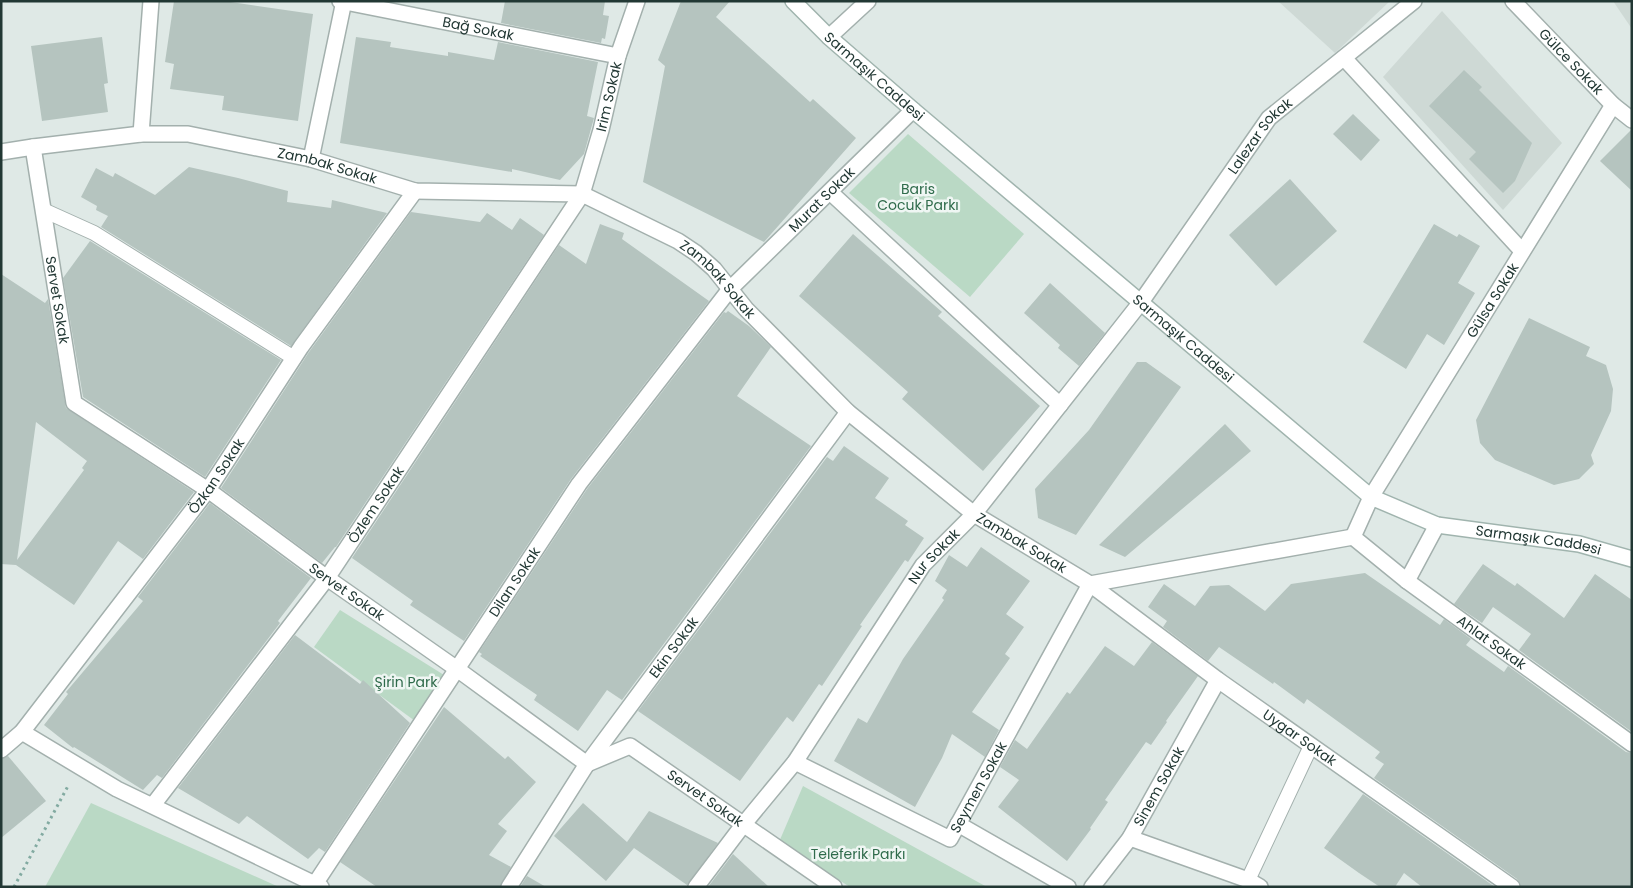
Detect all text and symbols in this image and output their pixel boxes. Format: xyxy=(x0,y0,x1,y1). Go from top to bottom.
street label: Bağ Sokak xyxy=(441,12,517,45)
street label: Gülce Sokak xyxy=(1534,24,1609,100)
street label: Sarmaşık Caddesi xyxy=(820,27,929,126)
street label: Irim Sokak xyxy=(591,59,627,134)
street label: Lalezar Sokak xyxy=(1223,93,1297,178)
street label: Zambak Sokak xyxy=(276,142,380,189)
street label: Murat Sokak xyxy=(784,162,860,237)
park label: Baris Cocuk Parkı xyxy=(877,179,959,215)
street label: Zambak Sokak xyxy=(676,235,761,324)
street label: Servet Sokak xyxy=(41,255,75,346)
street label: Gülsa Sokak xyxy=(1462,258,1524,342)
street label: Sarmaşık Caddesi xyxy=(1128,290,1238,387)
street label: Özkan Sokak xyxy=(183,434,250,518)
street label: Özlem Sokak xyxy=(343,462,409,547)
street label: Zambak Sokak xyxy=(973,508,1071,578)
street label: Sarmaşık Caddesi xyxy=(1474,520,1604,560)
street label: Nur Sokak xyxy=(903,523,965,588)
street label: Dilan Sokak xyxy=(484,542,545,621)
street label: Servet Sokak xyxy=(305,558,389,626)
street label: Ahlat Sokak xyxy=(1453,610,1531,675)
street label: Ekin Sokak xyxy=(644,612,703,682)
park label: Şirin Park xyxy=(374,672,438,692)
street label: Uygar Sokak xyxy=(1259,705,1341,771)
street label: Seymen Sokak xyxy=(945,737,1012,837)
street label: Sinem Sokak xyxy=(1128,742,1189,830)
street label: Servet Sokak xyxy=(663,765,748,832)
park label: Teleferik Parkı xyxy=(811,844,905,864)

